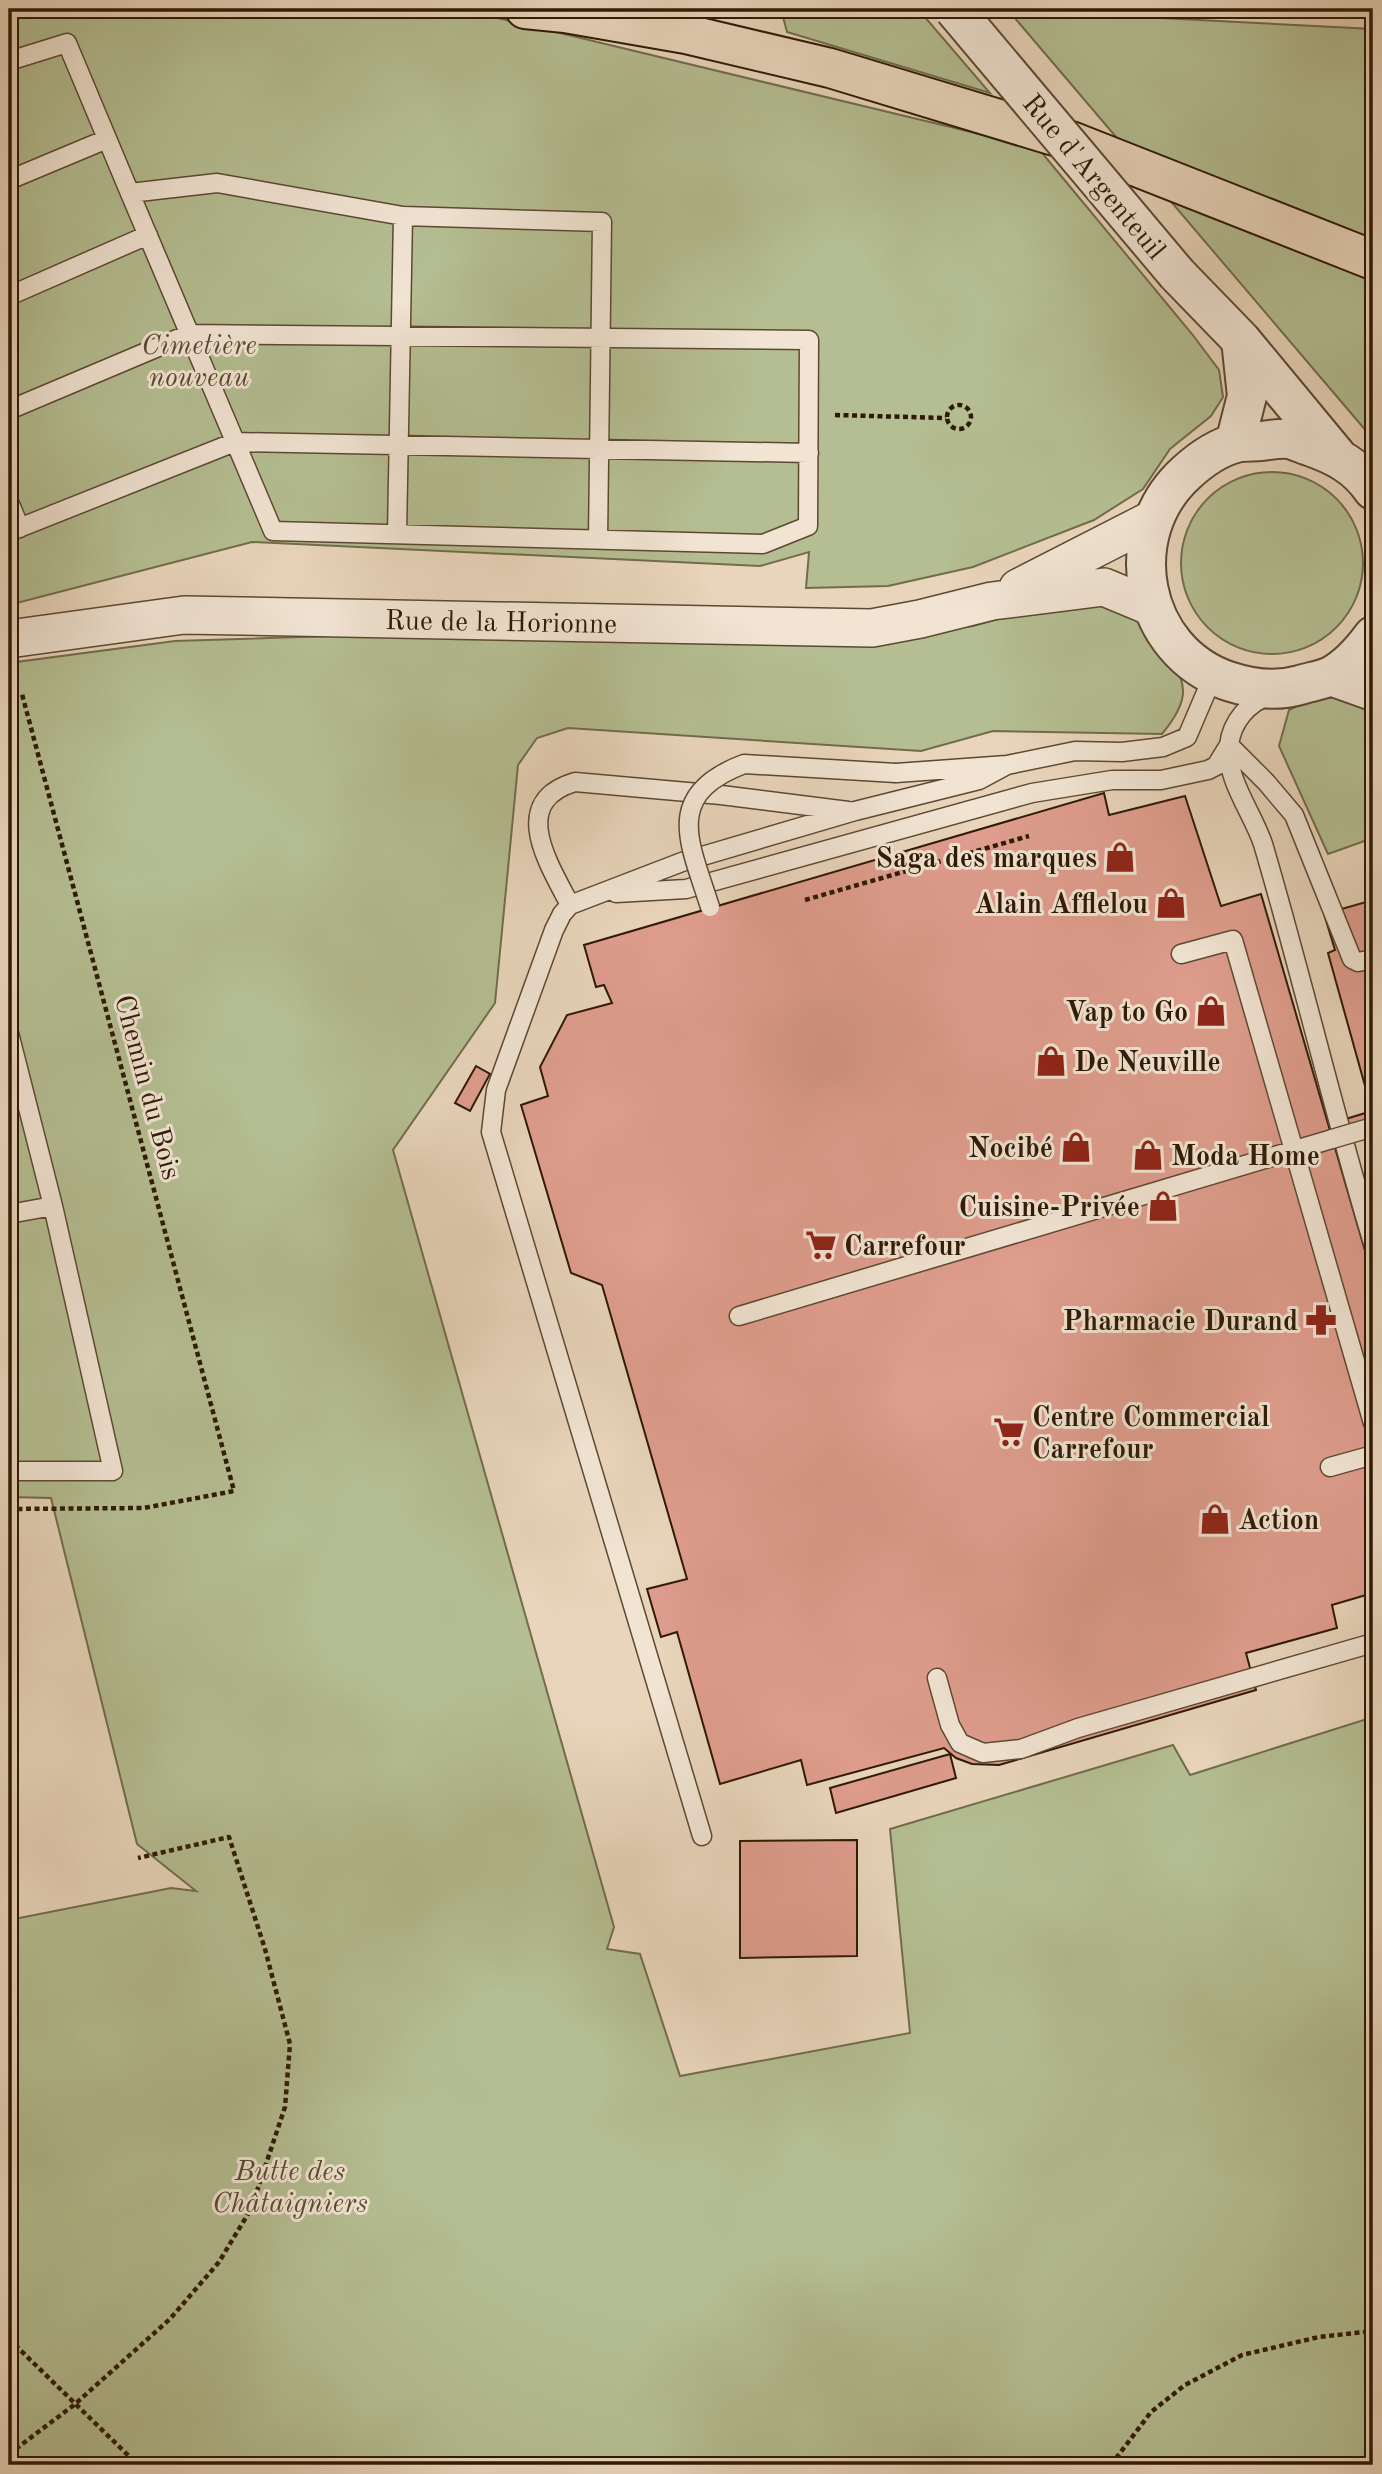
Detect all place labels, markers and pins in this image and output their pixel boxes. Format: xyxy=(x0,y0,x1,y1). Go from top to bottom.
shop icon: Saga des marques xyxy=(1103,840,1137,874)
place label: Saga des marques xyxy=(876,846,1097,874)
shop icon: Alain Afflelou xyxy=(1154,886,1188,920)
place label: Alain Afflelou xyxy=(974,892,1148,920)
shop icon: Vap to Go xyxy=(1194,994,1228,1028)
place label: Vap to Go xyxy=(1065,1000,1188,1028)
shop icon: De Neuville xyxy=(1034,1044,1068,1078)
place label: De Neuville xyxy=(1074,1050,1221,1078)
shop icon: Nocibé xyxy=(1059,1130,1093,1164)
place label: Nocibé xyxy=(968,1136,1053,1164)
shop icon: Moda Home xyxy=(1131,1138,1165,1172)
place label: Moda Home xyxy=(1171,1144,1320,1172)
shop icon: Cuisine-Privée xyxy=(1146,1189,1180,1223)
place label: Cuisine-Privée xyxy=(959,1195,1140,1223)
supermarket icon: Carrefour xyxy=(804,1228,838,1262)
place label: Carrefour xyxy=(844,1234,966,1262)
pharmacy icon: Pharmacie Durand xyxy=(1304,1303,1338,1337)
place label: Pharmacie Durand xyxy=(1063,1309,1298,1337)
place label: Centre Commercial Carrefour xyxy=(1032,1405,1270,1465)
supermarket icon: Centre Commercial Carrefour xyxy=(992,1415,1026,1449)
shop icon: Action xyxy=(1198,1502,1232,1536)
place label: Action xyxy=(1238,1508,1319,1536)

